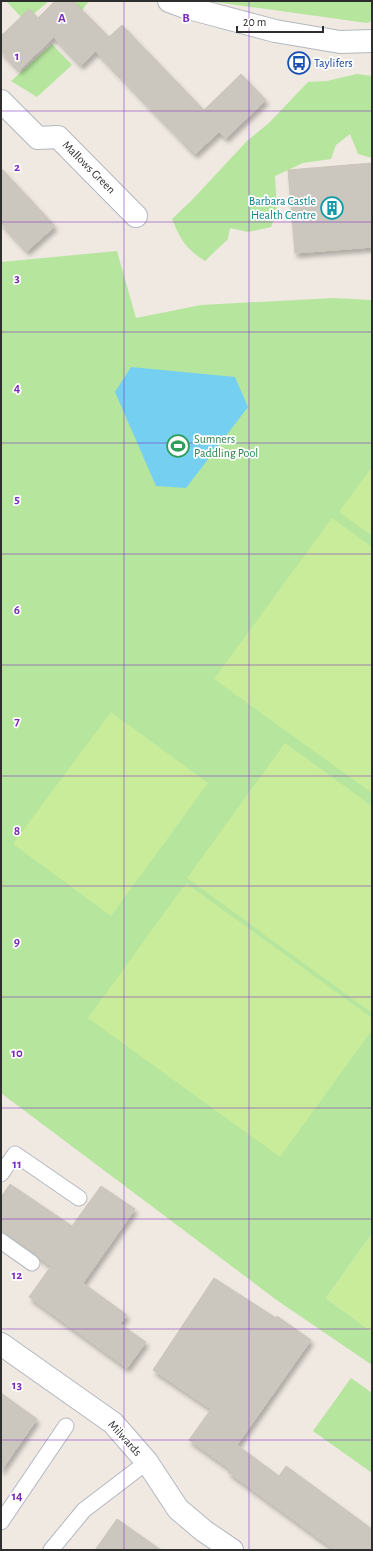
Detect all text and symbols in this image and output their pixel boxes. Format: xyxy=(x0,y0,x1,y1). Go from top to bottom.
scale bar xyxy=(237,8,323,34)
text: A xyxy=(58,12,66,25)
text: B xyxy=(182,12,190,25)
text: 20 m xyxy=(243,16,266,28)
text: 1 xyxy=(15,50,19,63)
bus stop icon: Taylifers xyxy=(286,50,312,76)
place label: Taylifers xyxy=(314,57,353,70)
street label: Mallows Green xyxy=(60,138,118,196)
text: 2 xyxy=(14,161,20,174)
place label: Barbara Castle Health Centre xyxy=(249,195,316,221)
building icon: Barbara Castle Health Centre xyxy=(319,195,345,221)
text: 3 xyxy=(14,272,20,285)
text: 4 xyxy=(14,382,21,395)
sports icon: Sumners Paddling Pool xyxy=(165,433,191,459)
place label: Sumners Paddling Pool xyxy=(194,433,258,459)
text: 5 xyxy=(14,493,20,506)
text: 6 xyxy=(14,604,20,617)
text: 7 xyxy=(14,715,20,728)
text: 8 xyxy=(14,825,20,838)
text: 9 xyxy=(14,936,20,949)
text: 10 xyxy=(11,1047,23,1060)
text: 11 xyxy=(12,1158,22,1171)
text: 12 xyxy=(12,1269,22,1282)
text: 13 xyxy=(12,1379,23,1392)
street label: Milwards xyxy=(106,1418,144,1458)
text: 14 xyxy=(11,1490,23,1503)

